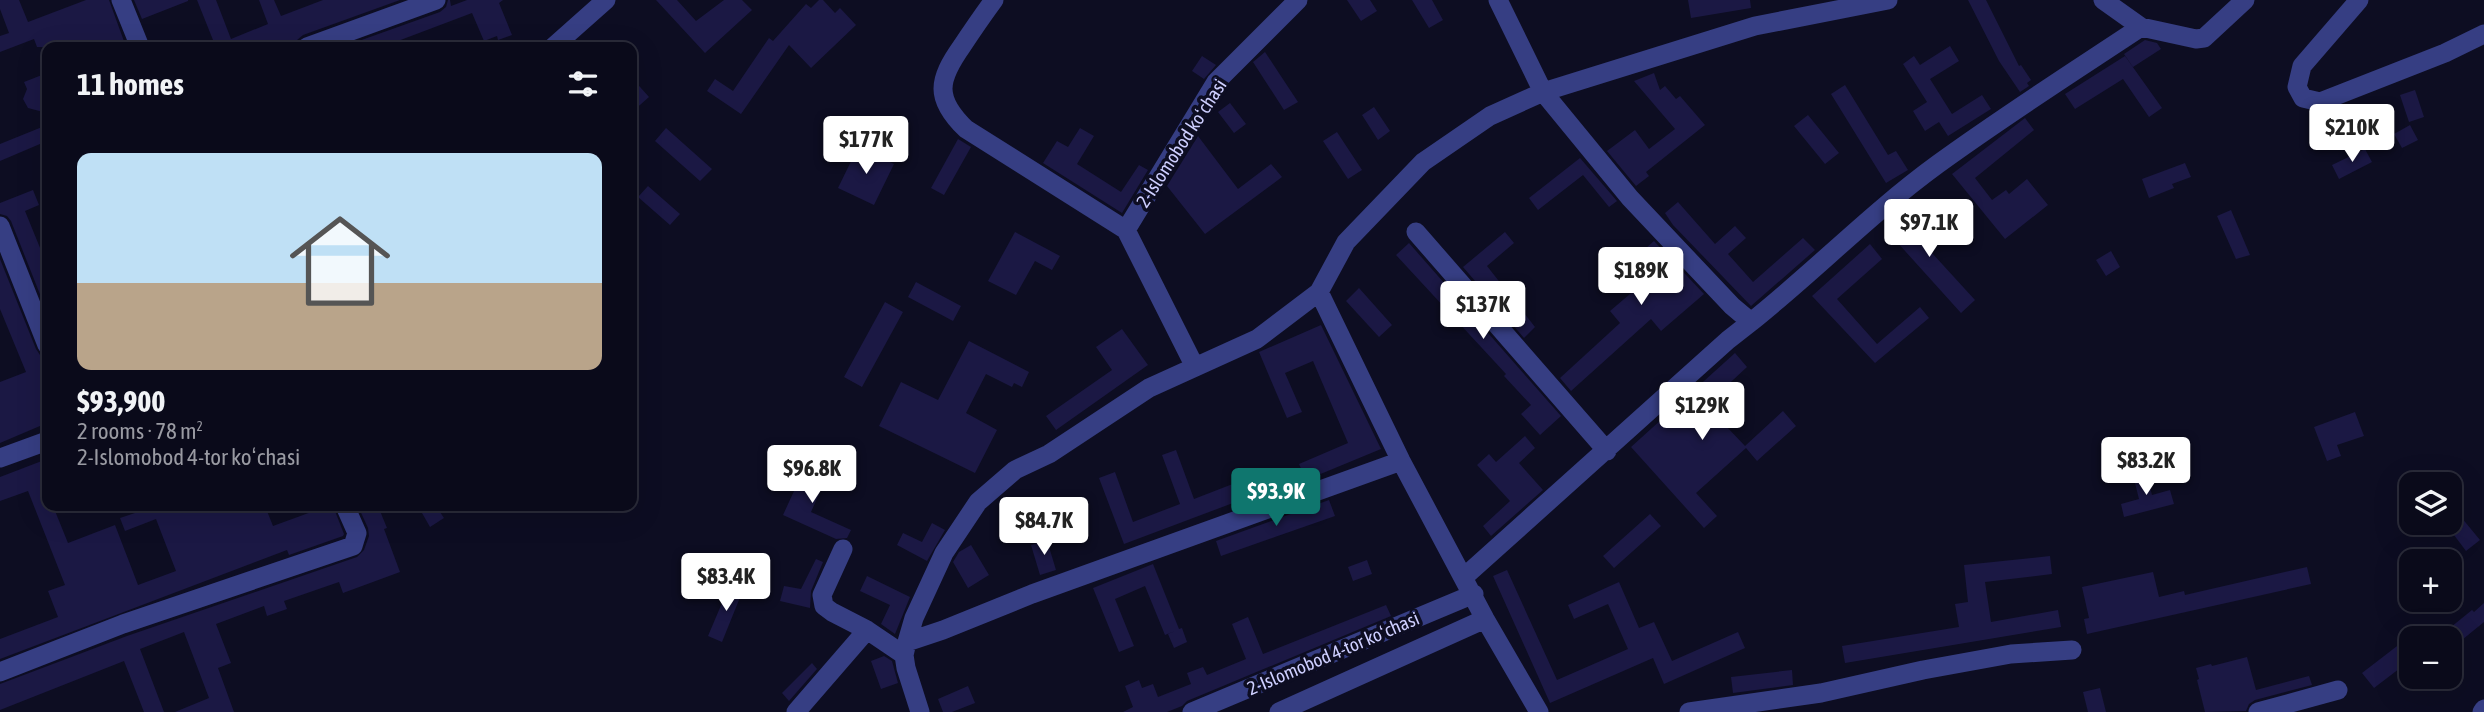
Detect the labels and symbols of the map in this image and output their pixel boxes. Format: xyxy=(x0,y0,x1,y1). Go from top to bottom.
street label: 2-Islomobod koʻchasi xyxy=(1131,75,1231,211)
pin: $210K xyxy=(2303,104,2401,164)
pin: $177K xyxy=(817,116,915,176)
pin: $97.1K xyxy=(1872,200,1986,259)
pin: $189K xyxy=(1592,247,1690,307)
pin: $137K xyxy=(1434,282,1532,341)
pin: $129K xyxy=(1653,382,1751,442)
pin: $83.2K xyxy=(2089,438,2203,497)
pin: $96.8K xyxy=(755,446,869,505)
pin: $93.9K xyxy=(1219,468,1333,528)
pin: $84.7K xyxy=(987,498,1101,557)
pin: $83.4K xyxy=(669,554,783,613)
street label: 2-Islomobod 4-tor koʻchasi xyxy=(1244,607,1422,699)

